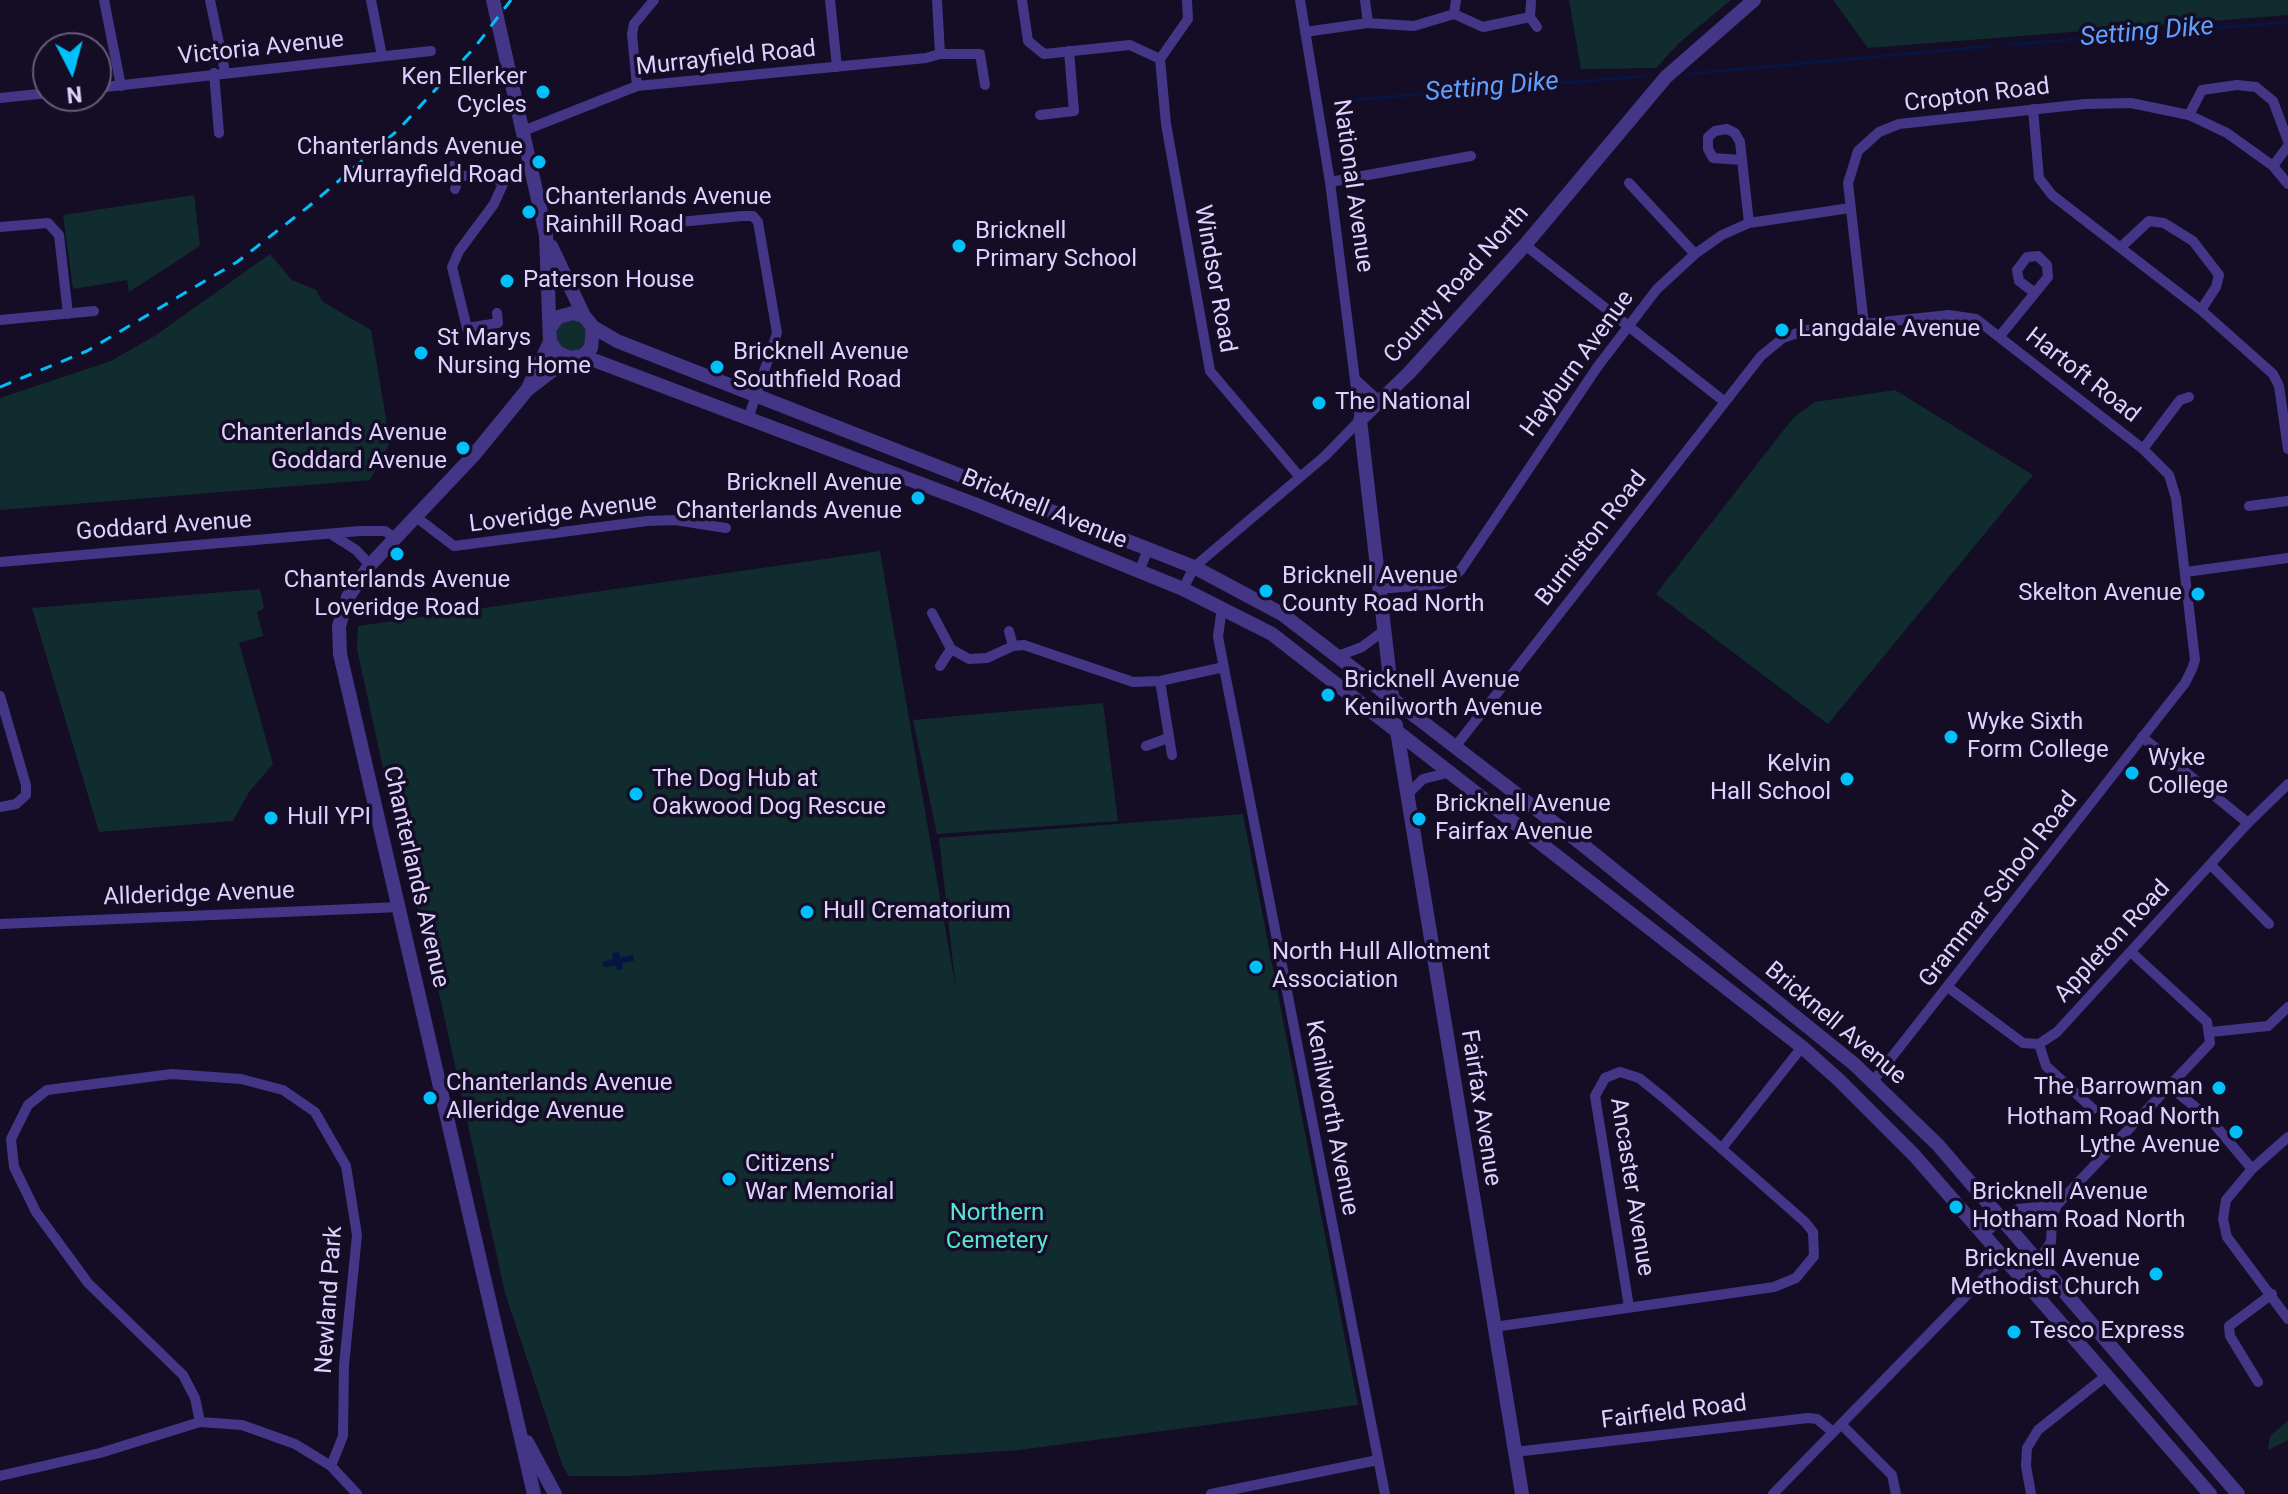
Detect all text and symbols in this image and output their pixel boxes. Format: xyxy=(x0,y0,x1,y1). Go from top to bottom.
water label: Setting Dike xyxy=(2079,12,2215,54)
street label: Victoria Avenue xyxy=(177,26,345,72)
north arrow xyxy=(32,32,112,112)
street label: Murrayfield Road xyxy=(635,35,817,83)
place label: Ken Ellerker Cycles xyxy=(401,64,527,120)
water label: Setting Dike xyxy=(1424,67,1560,109)
street label: Cropton Road xyxy=(1903,73,2051,119)
text: N xyxy=(65,81,83,108)
marker: Ken Ellerker Cycles xyxy=(534,83,552,101)
street label: National Avenue xyxy=(1326,98,1378,274)
place label: Chanterlands Avenue Murrayfield Road xyxy=(297,134,523,190)
marker: Chanterlands Avenue Murrayfield Road xyxy=(530,153,548,171)
place label: Chanterlands Avenue Rainhill Road xyxy=(545,184,771,240)
street label: County Road North xyxy=(1379,200,1535,370)
marker: Chanterlands Avenue Rainhill Road xyxy=(520,203,538,221)
street label: Windsor Road xyxy=(1187,203,1241,355)
place label: Bricknell Primary School xyxy=(975,218,1137,274)
marker: Bricknell Primary School xyxy=(950,237,968,255)
place label: Paterson House xyxy=(523,267,694,295)
marker: Paterson House xyxy=(498,272,516,290)
street label: Hayburn Avenue xyxy=(1515,285,1641,443)
place label: Langdale Avenue xyxy=(1798,316,1980,344)
marker: Langdale Avenue xyxy=(1773,321,1791,339)
street label: Hartoft Road xyxy=(2019,322,2145,430)
place label: St Marys Nursing Home xyxy=(437,325,591,381)
place label: Bricknell Avenue Southfield Road xyxy=(733,339,909,395)
marker: St Marys Nursing Home xyxy=(412,344,430,362)
marker: Bricknell Avenue Southfield Road xyxy=(708,358,726,376)
place label: The National xyxy=(1335,389,1471,417)
marker: The National xyxy=(1310,394,1328,412)
place label: Chanterlands Avenue Goddard Avenue xyxy=(221,420,447,476)
marker: Chanterlands Avenue Goddard Avenue xyxy=(454,439,472,457)
street label: Bricknell Avenue xyxy=(957,464,1131,556)
street label: Burniston Road xyxy=(1530,466,1654,612)
place label: Bricknell Avenue Chanterlands Avenue xyxy=(676,470,902,526)
street label: Loveridge Avenue xyxy=(468,488,658,540)
marker: Bricknell Avenue Chanterlands Avenue xyxy=(909,489,927,507)
street label: Goddard Avenue xyxy=(75,506,253,548)
marker: Chanterlands Avenue Loveridge Road xyxy=(388,545,406,563)
place label: Bricknell Avenue County Road North xyxy=(1282,563,1485,619)
place label: Chanterlands Avenue Loveridge Road xyxy=(284,567,510,623)
place label: Skelton Avenue xyxy=(2018,580,2182,608)
marker: Bricknell Avenue County Road North xyxy=(1257,582,1275,600)
marker: Skelton Avenue xyxy=(2189,585,2207,603)
place label: Bricknell Avenue Kenilworth Avenue xyxy=(1344,667,1542,723)
marker: Bricknell Avenue Kenilworth Avenue xyxy=(1319,686,1337,704)
place label: Wyke Sixth Form College xyxy=(1967,709,2109,765)
marker: Wyke Sixth Form College xyxy=(1942,728,1960,746)
place label: Wyke College xyxy=(2148,745,2228,801)
place label: Kelvin Hall School xyxy=(1710,751,1831,807)
street label: Chanterlands Avenue xyxy=(376,763,454,991)
marker: Wyke College xyxy=(2123,764,2141,782)
place label: The Dog Hub at Oakwood Dog Rescue xyxy=(652,766,886,822)
marker: Kelvin Hall School xyxy=(1838,770,1856,788)
marker: The Dog Hub at Oakwood Dog Rescue xyxy=(627,785,645,803)
street label: Grammar School Road xyxy=(1914,786,2084,994)
place label: Bricknell Avenue Fairfax Avenue xyxy=(1435,791,1611,847)
place label: Hull YPI xyxy=(287,804,371,832)
marker: Hull YPI xyxy=(262,809,280,827)
marker: Bricknell Avenue Fairfax Avenue xyxy=(1410,810,1428,828)
street label: Appleton Road xyxy=(2049,875,2177,1009)
street label: Allderidge Avenue xyxy=(103,877,295,913)
place label: Hull Crematorium xyxy=(823,898,1011,926)
marker: Hull Crematorium xyxy=(798,903,816,921)
place label: North Hull Allotment Association xyxy=(1272,939,1490,995)
street label: Bricknell Avenue xyxy=(1758,956,1912,1092)
marker: North Hull Allotment Association xyxy=(1247,958,1265,976)
street label: Kenilworth Avenue xyxy=(1298,1018,1364,1218)
street label: Fairfax Avenue xyxy=(1453,1028,1507,1188)
place label: Chanterlands Avenue Alleridge Avenue xyxy=(446,1070,672,1126)
place label: The Barrowman xyxy=(2034,1074,2203,1102)
marker: The Barrowman xyxy=(2210,1079,2228,1097)
marker: Chanterlands Avenue Alleridge Avenue xyxy=(421,1089,439,1107)
street label: Ancaster Avenue xyxy=(1603,1096,1659,1278)
place label: Hotham Road North Lythe Avenue xyxy=(2006,1104,2220,1160)
marker: Hotham Road North Lythe Avenue xyxy=(2227,1123,2245,1141)
place label: Citizens' War Memorial xyxy=(745,1151,894,1207)
marker: Citizens' War Memorial xyxy=(720,1170,738,1188)
place label: Bricknell Avenue Hotham Road North xyxy=(1972,1179,2186,1235)
marker: Bricknell Avenue Hotham Road North xyxy=(1947,1198,1965,1216)
park label: Northern Cemetery xyxy=(946,1200,1048,1256)
street label: Newland Park xyxy=(310,1225,350,1375)
place label: Bricknell Avenue Methodist Church xyxy=(1950,1246,2140,1302)
marker: Bricknell Avenue Methodist Church xyxy=(2147,1265,2165,1283)
place label: Tesco Express xyxy=(2030,1318,2185,1346)
marker: Tesco Express xyxy=(2005,1323,2023,1341)
street label: Fairfield Road xyxy=(1600,1390,1748,1436)

